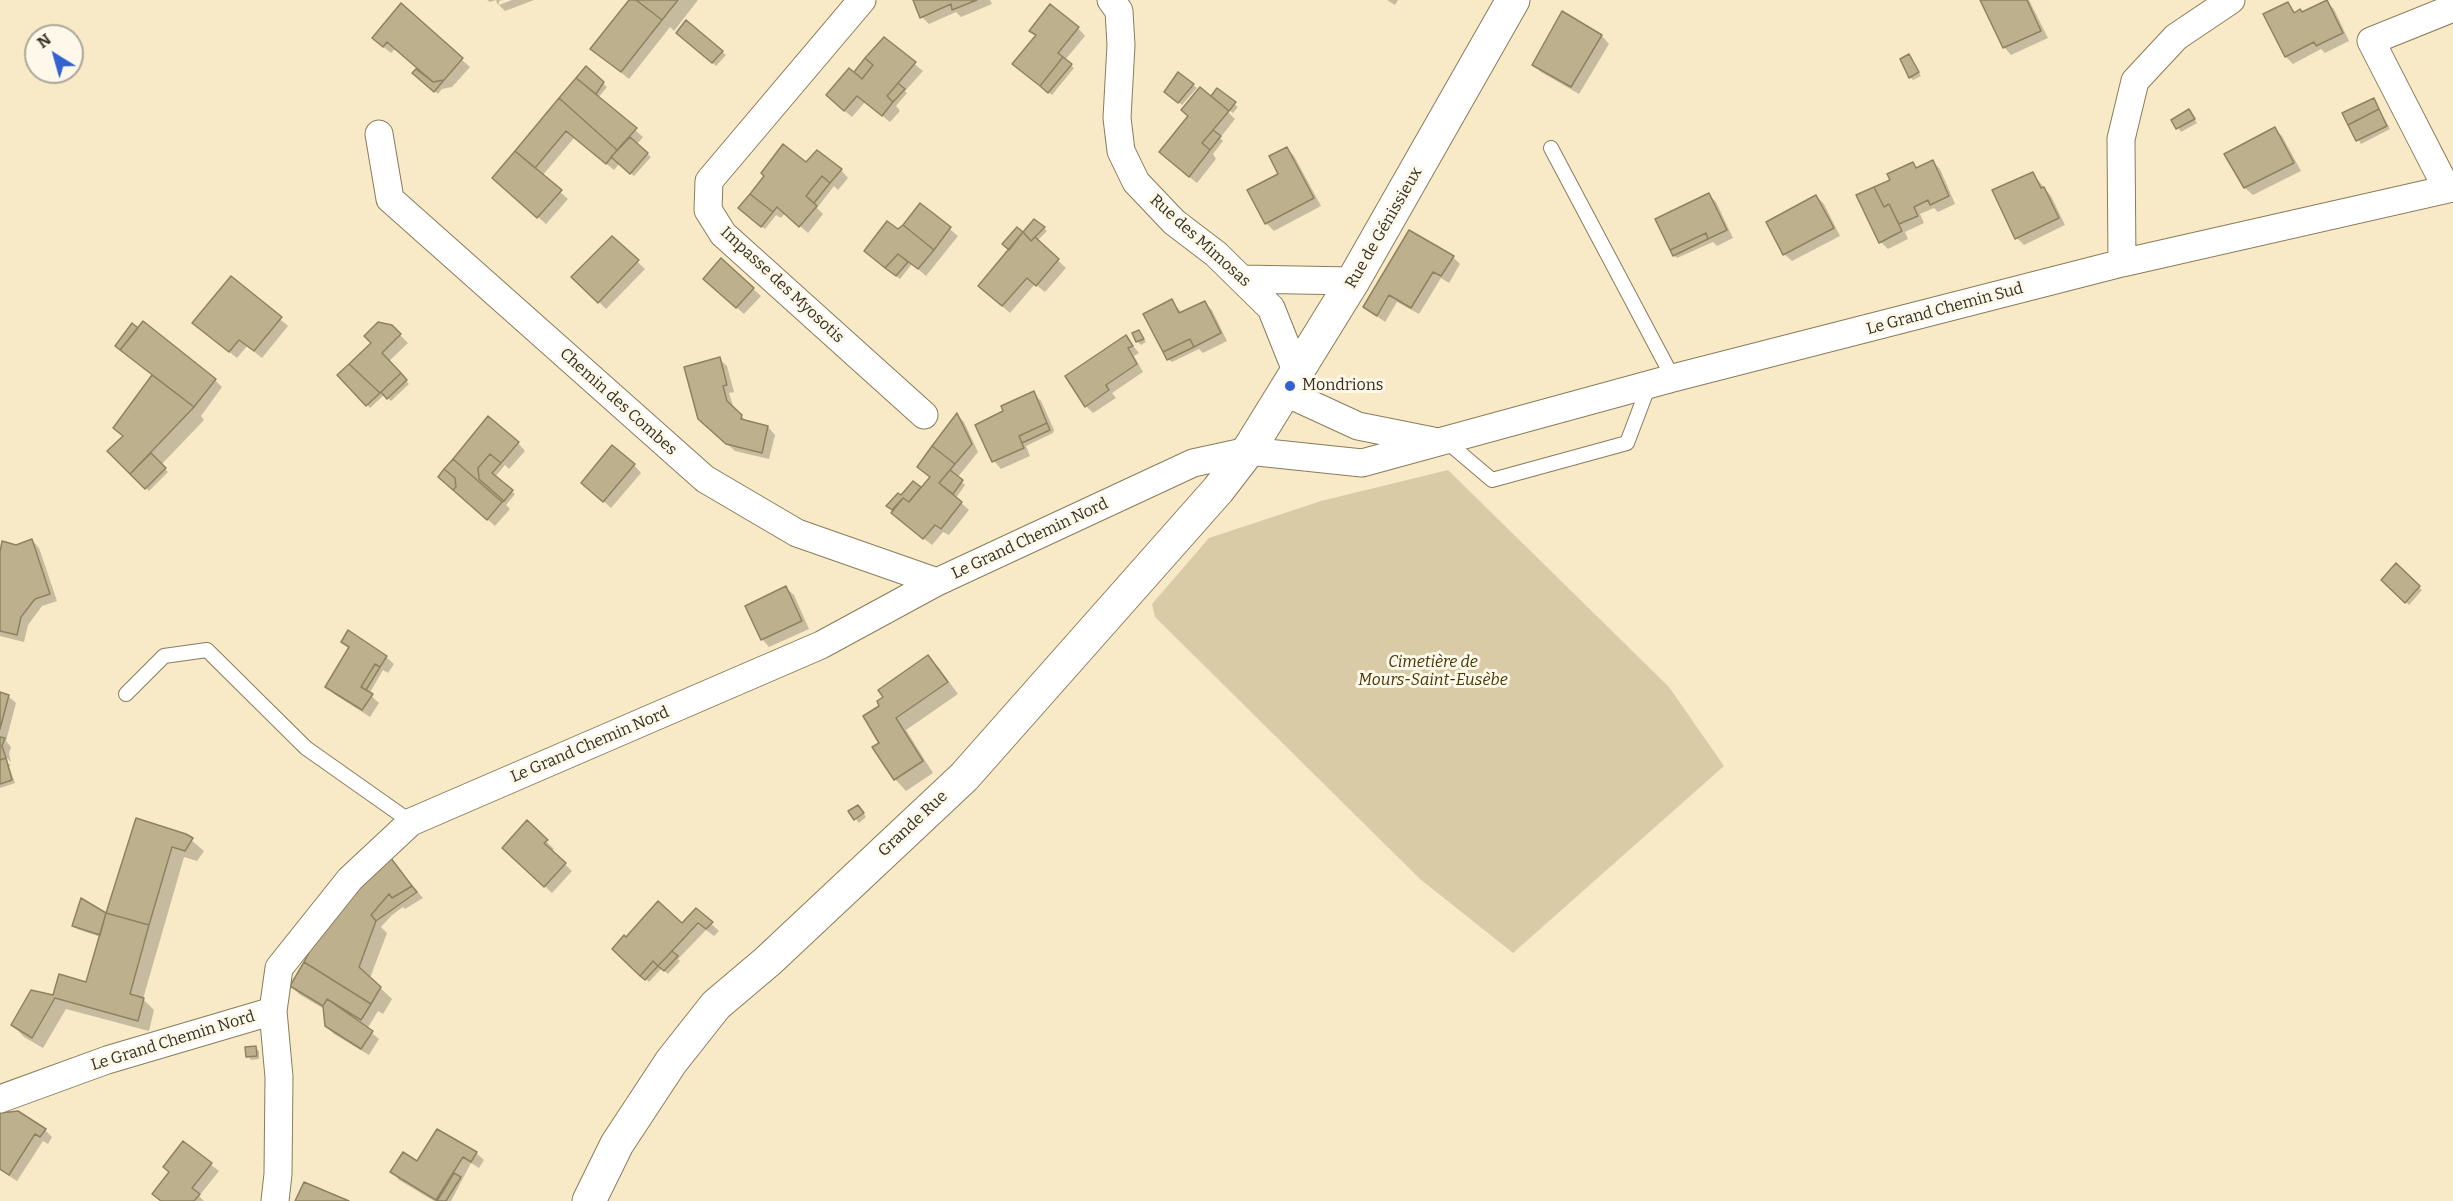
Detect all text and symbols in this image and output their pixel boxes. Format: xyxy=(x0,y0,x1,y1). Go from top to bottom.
north arrow xyxy=(24,24,84,84)
text: N xyxy=(33,30,55,52)
street label: Rue de Génissieux xyxy=(1342,164,1426,292)
street label: Rue des Mimosas xyxy=(1146,191,1254,291)
street label: Impasse des Myosotis xyxy=(716,223,848,347)
street label: Le Grand Chemin Sud xyxy=(1865,279,2025,339)
street label: Chemin des Combes xyxy=(555,344,681,460)
place label: Mondrions xyxy=(1302,376,1383,396)
marker: Mondrions xyxy=(1283,379,1297,393)
street label: Le Grand Chemin Nord xyxy=(949,494,1111,584)
park label: Cimetière de Mours-Saint-Eusèbe xyxy=(1358,653,1508,691)
street label: Le Grand Chemin Nord xyxy=(508,703,672,787)
street label: Grande Rue xyxy=(874,787,952,861)
street label: Le Grand Chemin Nord xyxy=(89,1007,257,1075)

